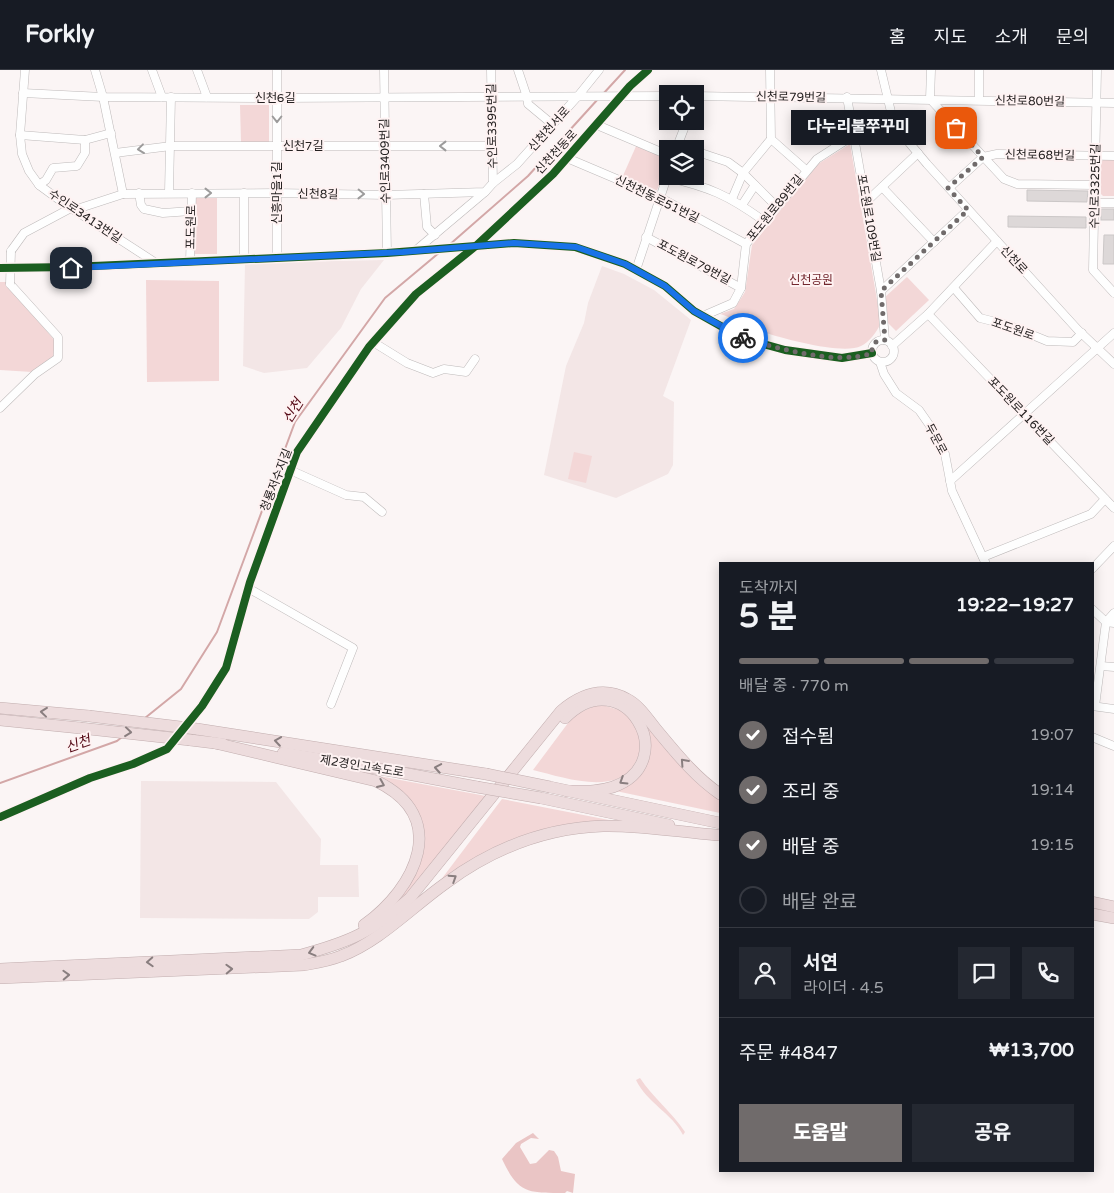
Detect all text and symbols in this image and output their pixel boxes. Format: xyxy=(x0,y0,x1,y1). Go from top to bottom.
text: Forkly xyxy=(25,20,94,49)
text: 홈 xyxy=(889,26,906,48)
text: 지도 xyxy=(934,26,967,48)
text: 소개 xyxy=(995,26,1028,48)
text: 문의 xyxy=(1056,26,1089,48)
street label: 수인로3395번길 xyxy=(484,83,500,169)
map controls xyxy=(659,85,704,185)
button: locate xyxy=(659,85,704,130)
street label: 신천로79번길 xyxy=(756,89,826,105)
street label: 신천6길 xyxy=(255,91,295,105)
street label: 신천로80번길 xyxy=(995,93,1065,109)
street label: 신천천서로 xyxy=(525,104,573,154)
pin xyxy=(935,107,977,149)
callout: 다누리불쭈꾸미 xyxy=(791,110,926,146)
icon: bag xyxy=(942,114,970,142)
one-way arrow xyxy=(272,116,282,123)
text: 다누리불쭈꾸미 xyxy=(807,117,910,137)
street label: 수인로3409번길 xyxy=(377,118,393,204)
street label: 신천천동로 xyxy=(532,127,580,177)
street label: 신천7길 xyxy=(283,139,323,153)
button: layers xyxy=(659,140,704,185)
one-way arrow xyxy=(439,141,447,151)
one-way arrow xyxy=(137,143,145,154)
street label: 수인로3325번길 xyxy=(1087,143,1103,229)
street label: 신천로68번길 xyxy=(1005,147,1075,163)
street label: 신흥마을1길 xyxy=(270,162,284,224)
street label: 신천천동로51번길 xyxy=(612,172,702,226)
street label: 포도원로89번길 xyxy=(744,172,806,244)
street label: 포도원로109번길 xyxy=(854,173,884,263)
street label: 수인로3413번길 xyxy=(46,186,124,246)
street label: 신천8길 xyxy=(298,187,338,201)
one-way arrow xyxy=(204,188,212,198)
one-way arrow xyxy=(358,189,365,199)
street label: 포도원로 xyxy=(184,205,198,249)
street label: 포도원로79번길 xyxy=(655,237,733,287)
street label: 신천로 xyxy=(998,243,1030,277)
pin xyxy=(50,247,92,289)
icon: home xyxy=(57,254,85,282)
park label: 신천공원 xyxy=(789,273,833,287)
courier xyxy=(718,313,768,363)
street label: 포도원로 xyxy=(990,315,1036,343)
icon: bike xyxy=(729,324,757,352)
street label: 포도원로116번길 xyxy=(985,374,1057,448)
water label: 신천 xyxy=(279,395,308,426)
street label: 두문로 xyxy=(922,421,950,457)
street label: 청룡저수지길 xyxy=(258,447,294,513)
text: 도착까지 xyxy=(739,578,798,598)
text: 19:22–19:27 xyxy=(956,594,1074,616)
text: 5 분 xyxy=(739,598,797,636)
text: 배달 중 · 770 m xyxy=(739,676,849,696)
one-way arrow xyxy=(40,707,48,718)
icon: check xyxy=(739,721,767,749)
text: 19:07 xyxy=(1030,725,1074,745)
one-way arrow xyxy=(125,726,133,737)
text: 접수됨 xyxy=(782,726,834,748)
water label: 신천 xyxy=(63,731,94,756)
one-way arrow xyxy=(273,737,282,747)
street label: 제2경인고속도로 xyxy=(319,752,405,780)
one-way arrow xyxy=(681,758,690,767)
one-way arrow xyxy=(434,763,442,773)
one-way arrow xyxy=(619,775,629,784)
icon: check xyxy=(739,776,767,804)
one-way arrow xyxy=(376,778,385,789)
text: 19:14 xyxy=(1030,780,1074,800)
text: 조리 중 xyxy=(782,781,839,803)
icon: check xyxy=(739,831,767,859)
text: 19:15 xyxy=(1030,835,1074,855)
text: 배달 중 xyxy=(782,836,839,858)
one-way arrow xyxy=(447,875,457,884)
text: 배달 완료 xyxy=(782,891,857,913)
one-way arrow xyxy=(307,946,316,957)
button: person xyxy=(739,947,791,999)
button: chat xyxy=(958,947,1010,999)
button: phone xyxy=(1022,947,1074,999)
text: 서연 xyxy=(803,952,838,974)
one-way arrow xyxy=(146,957,154,967)
one-way arrow xyxy=(225,964,233,975)
one-way arrow xyxy=(62,970,70,981)
text: 라이더 · 4.5 xyxy=(803,978,884,998)
text: ₩13,700 xyxy=(989,1039,1074,1061)
text: 주문 #4847 xyxy=(739,1042,838,1064)
button: 도움말 xyxy=(739,1104,902,1162)
button: 공유 xyxy=(912,1104,1074,1162)

